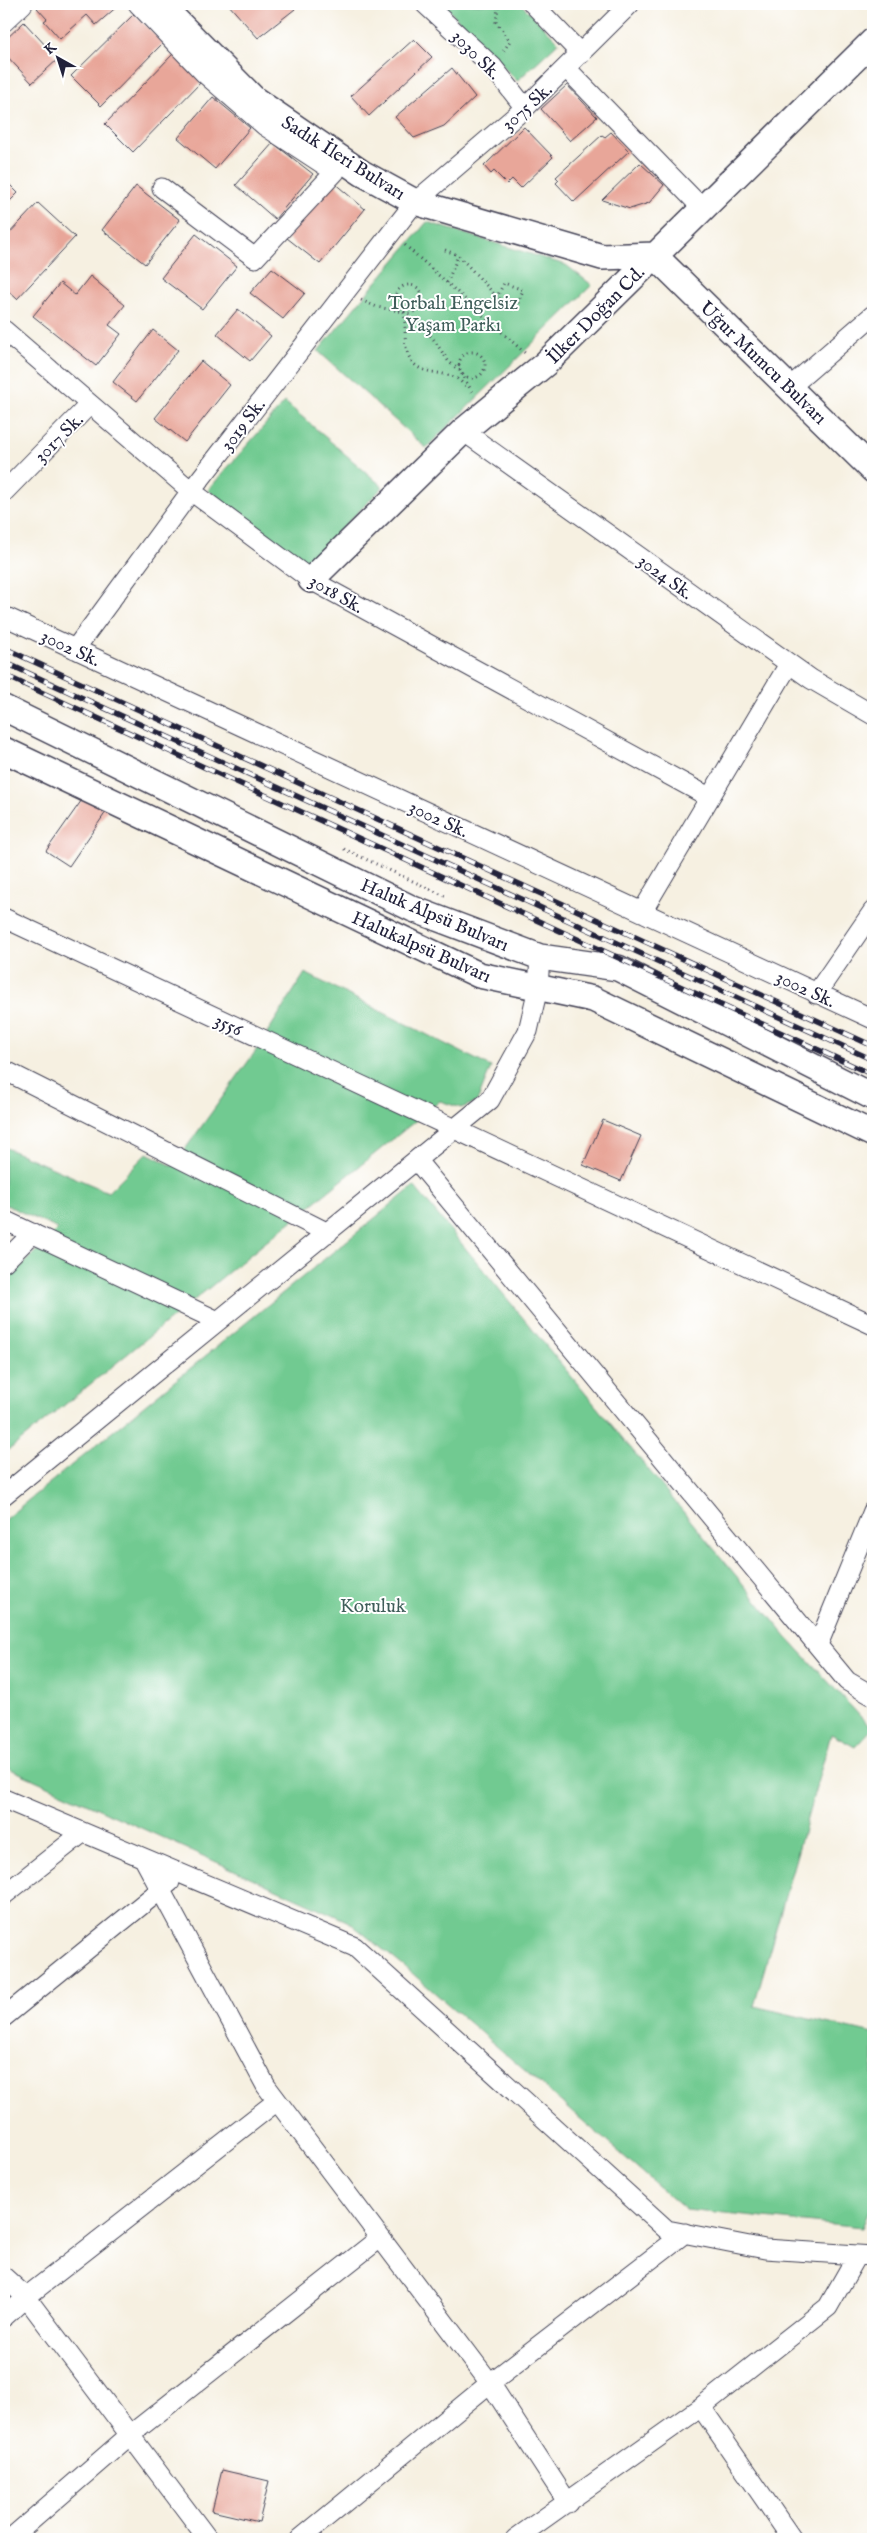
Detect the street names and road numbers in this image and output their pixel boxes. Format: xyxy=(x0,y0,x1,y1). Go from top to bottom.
street label: 3030 Sk. xyxy=(445,25,506,86)
street label: 3075 Sk. xyxy=(497,78,558,137)
street label: Sadık İleri Bulvarı xyxy=(276,111,409,206)
street label: İlker Doğan Cd. xyxy=(542,261,651,370)
street label: Uğur Mumcu Bulvarı xyxy=(694,297,831,430)
street label: 3019 Sk. xyxy=(216,394,272,456)
street label: 3017 Sk. xyxy=(29,408,89,468)
street label: 3024 Sk. xyxy=(632,549,697,606)
street label: 3018 Sk. xyxy=(304,570,368,620)
street label: 3002 Sk. xyxy=(36,625,104,673)
street label: 3002 Sk. xyxy=(404,796,472,844)
street label: Haluk Alpsü Bulvarı xyxy=(356,874,512,958)
street label: Halukalpsü Bulvarı xyxy=(348,906,495,989)
street label: 3002 Sk. xyxy=(771,966,839,1014)
street label: 3556 xyxy=(210,1009,247,1043)

